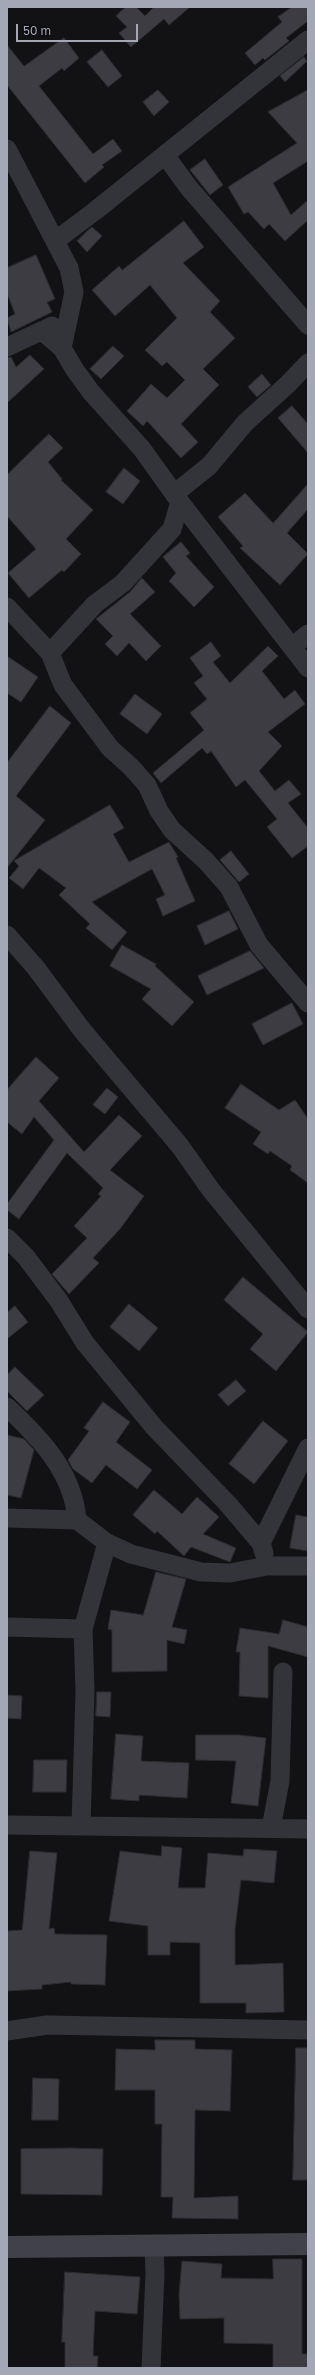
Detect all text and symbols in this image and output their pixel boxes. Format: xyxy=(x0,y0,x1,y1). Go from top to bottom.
scale bar xyxy=(18,16,140,42)
text: 50 m xyxy=(23,23,51,38)

